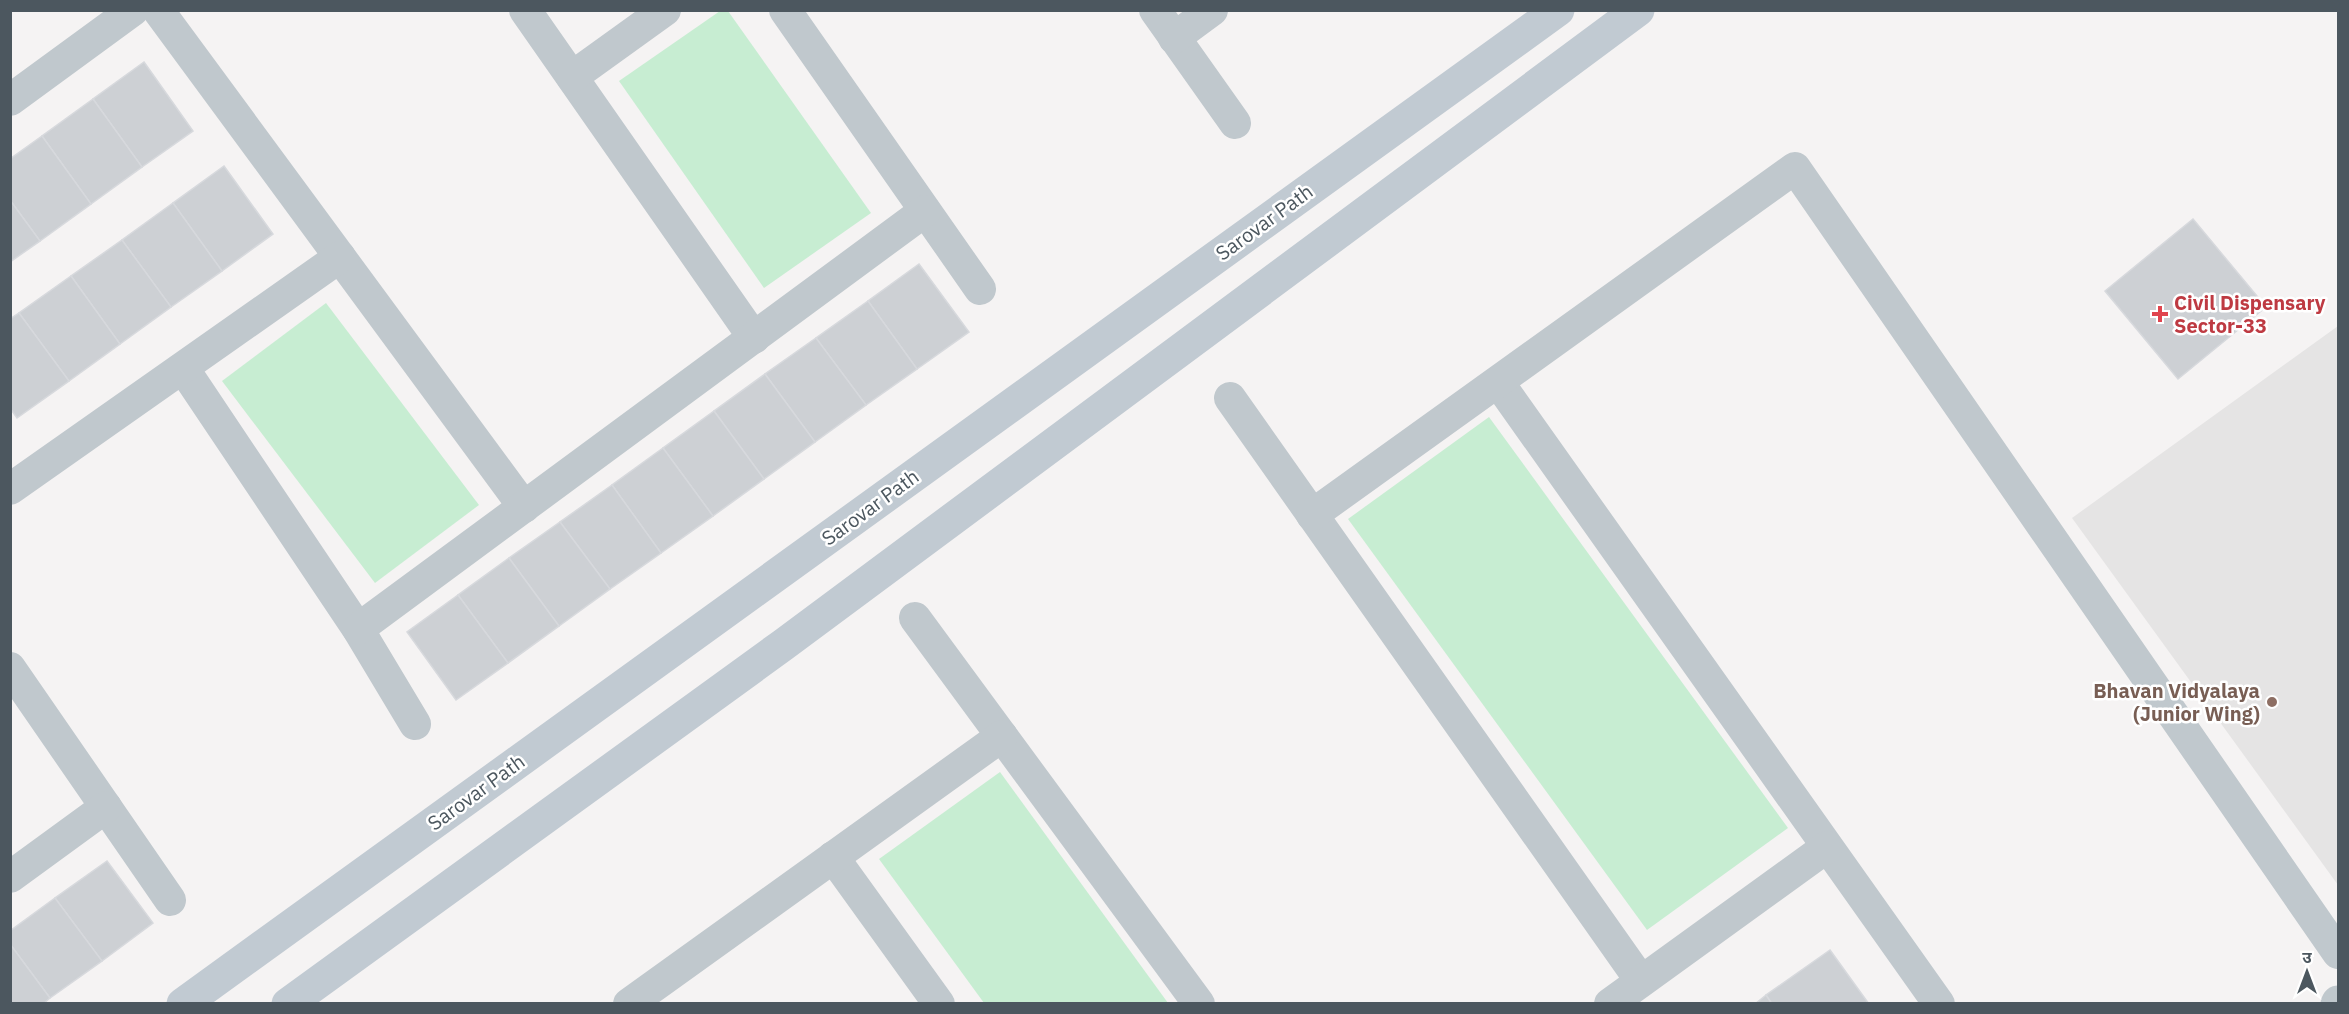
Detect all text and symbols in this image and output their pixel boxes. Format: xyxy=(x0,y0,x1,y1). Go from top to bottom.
street label: Sarovar Path xyxy=(1210,178,1318,266)
place label: Civil Dispensary Sector-33 xyxy=(2174,289,2326,339)
marker: Civil Dispensary Sector-33 xyxy=(2151,305,2169,323)
street label: Sarovar Path xyxy=(816,463,924,551)
place label: Bhavan Vidyalaya (Junior Wing) xyxy=(2093,677,2260,727)
marker: Bhavan Vidyalaya (Junior Wing) xyxy=(2265,695,2279,709)
street label: Sarovar Path xyxy=(422,748,530,836)
north arrow xyxy=(2277,942,2337,1002)
text: उ xyxy=(2302,947,2312,967)

